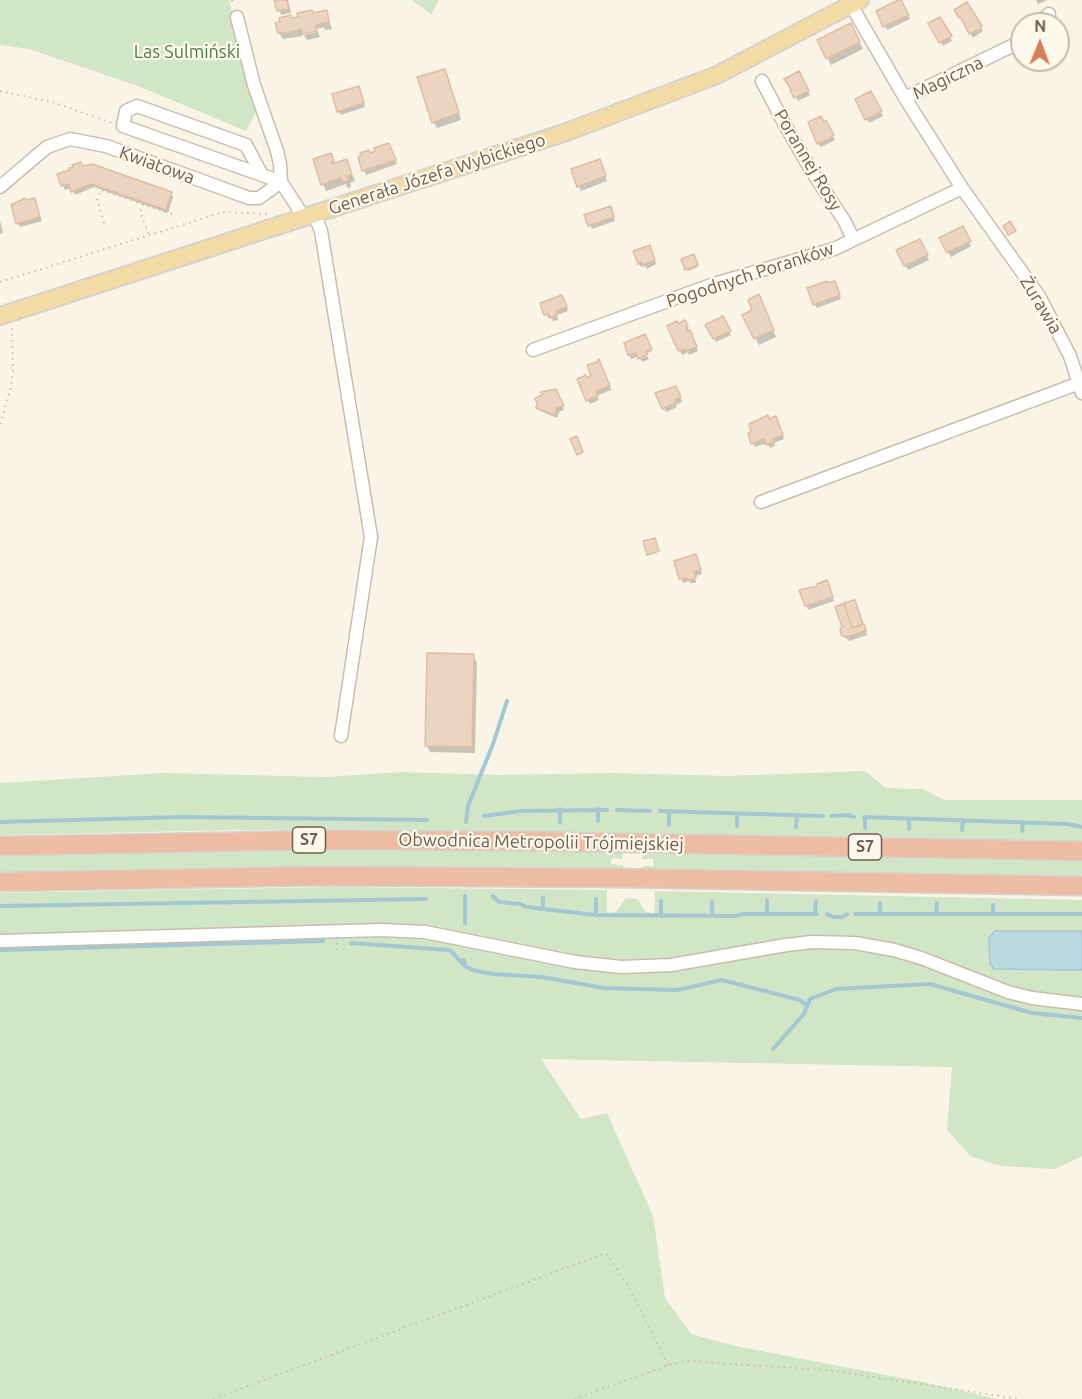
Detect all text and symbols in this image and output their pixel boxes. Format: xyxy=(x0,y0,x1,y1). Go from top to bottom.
north arrow xyxy=(1010,12,1070,72)
text: N xyxy=(1034,17,1046,35)
park label: Las Sulmiński xyxy=(134,41,240,63)
street label: Magiczna xyxy=(909,52,987,104)
street label: Porannej Rosy xyxy=(769,105,847,215)
street label: Generała Józefa Wybickiego xyxy=(326,129,548,219)
street label: Kwiatowa xyxy=(116,141,198,189)
street label: Pogodnych Poranków xyxy=(664,238,836,312)
street label: Żurawia xyxy=(1015,272,1067,338)
road number: S7 xyxy=(292,827,326,853)
street label: Obwodnica Metropolii Trójmiejskiej xyxy=(398,829,684,855)
road number: S7 xyxy=(848,834,882,860)

